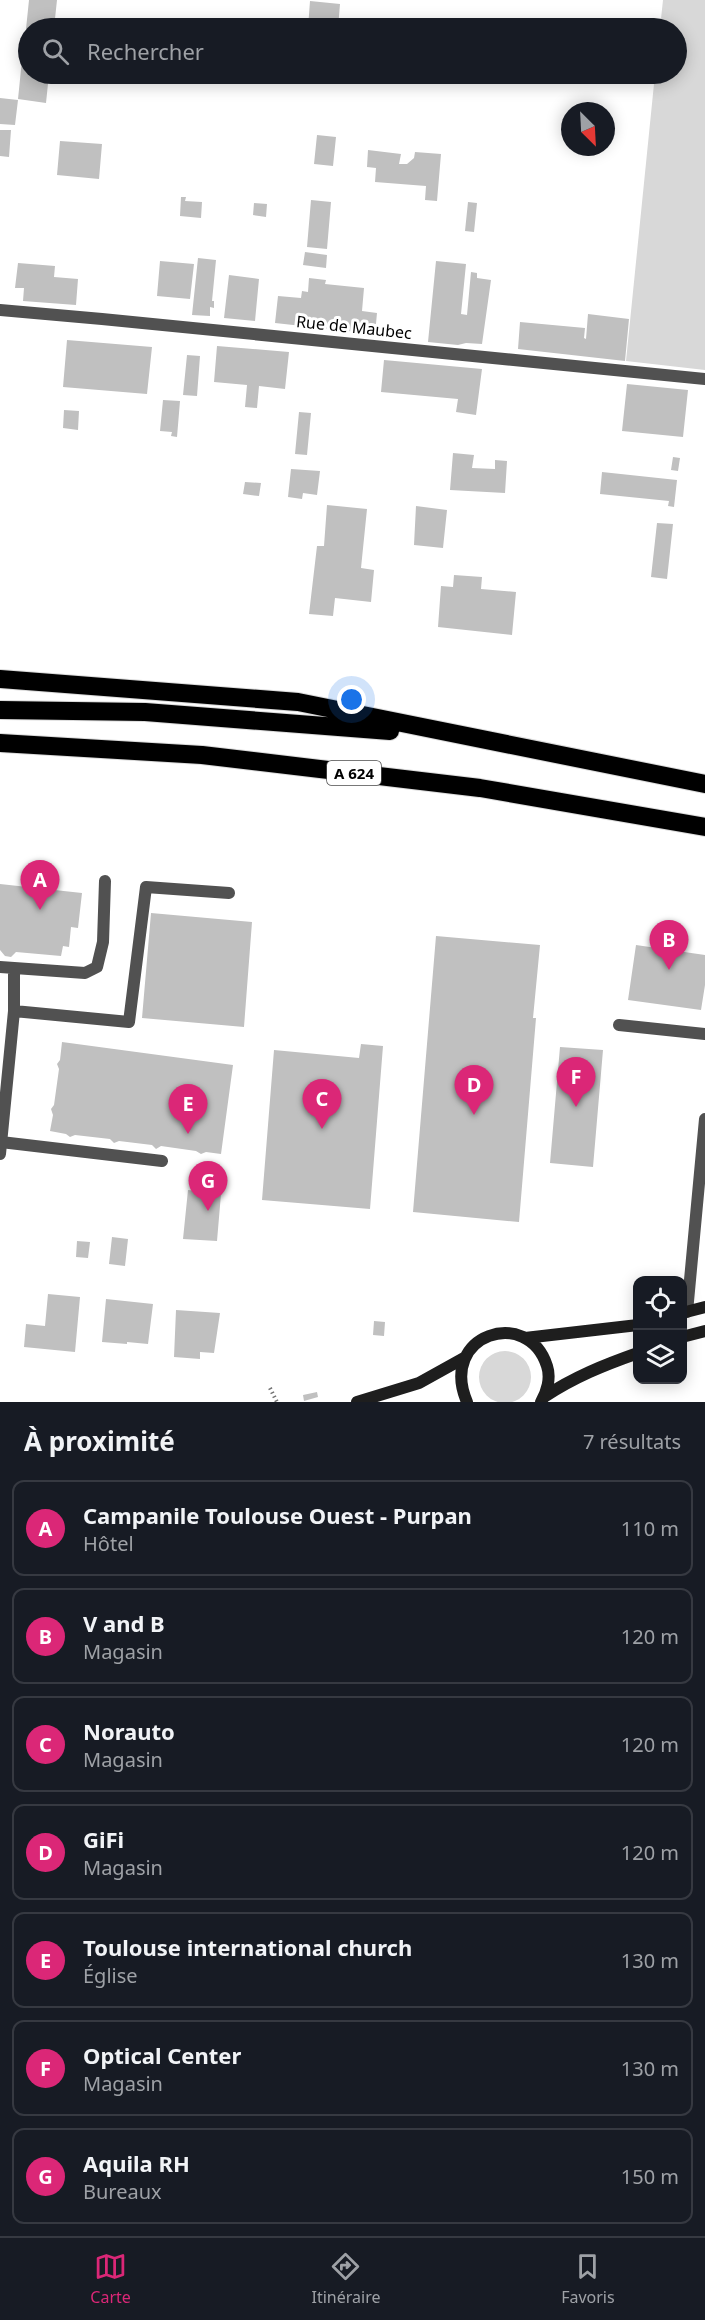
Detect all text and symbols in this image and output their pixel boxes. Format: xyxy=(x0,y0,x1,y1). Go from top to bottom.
search box xyxy=(18,18,687,84)
icon: search xyxy=(39,35,72,68)
text: Rechercher xyxy=(87,36,204,66)
north arrow xyxy=(561,102,615,156)
street label: Rue de Maubec xyxy=(295,310,413,344)
your location xyxy=(337,685,366,714)
road number: A 624 xyxy=(327,761,381,785)
pin: A xyxy=(20,860,60,910)
pin: B xyxy=(650,920,688,970)
pin: F xyxy=(556,1058,596,1107)
pin: D xyxy=(454,1066,494,1115)
pin: C xyxy=(302,1080,342,1129)
pin: E xyxy=(168,1084,207,1134)
pin: G xyxy=(188,1162,228,1211)
map controls xyxy=(633,1276,687,1384)
button: locate xyxy=(633,1276,687,1330)
button: layers xyxy=(633,1330,687,1384)
text: À proximité xyxy=(24,1423,175,1459)
text: 7 résultats xyxy=(583,1428,681,1455)
text: Campanile Toulouse Ouest - Purpan xyxy=(83,1500,472,1530)
text: A xyxy=(39,1515,52,1542)
text: 110 m xyxy=(621,1515,679,1542)
text: Hôtel xyxy=(83,1530,134,1557)
text: V and B xyxy=(83,1608,165,1638)
text: B xyxy=(39,1623,52,1650)
text: 120 m xyxy=(621,1623,679,1650)
text: Magasin xyxy=(83,1638,163,1665)
text: Norauto xyxy=(83,1716,175,1746)
text: C xyxy=(39,1731,52,1758)
text: 120 m xyxy=(621,1731,679,1758)
text: Magasin xyxy=(83,1746,163,1773)
text: GiFi xyxy=(83,1824,124,1854)
text: D xyxy=(38,1839,53,1866)
text: 120 m xyxy=(621,1839,679,1866)
text: Magasin xyxy=(83,1854,163,1881)
text: Toulouse international church xyxy=(83,1932,412,1962)
text: E xyxy=(40,1947,51,1974)
text: 130 m xyxy=(621,1947,679,1974)
text: Église xyxy=(83,1962,138,1989)
text: Optical Center xyxy=(83,2040,241,2070)
text: F xyxy=(40,2055,51,2082)
text: 130 m xyxy=(621,2055,679,2082)
text: Magasin xyxy=(83,2070,163,2097)
text: Aquila RH xyxy=(83,2148,190,2178)
text: G xyxy=(38,2163,53,2190)
text: 150 m xyxy=(621,2163,679,2190)
text: Bureaux xyxy=(83,2178,162,2205)
tab: Carte xyxy=(90,2250,131,2308)
tab: Itinéraire xyxy=(312,2250,380,2308)
tab: Favoris xyxy=(561,2250,615,2308)

